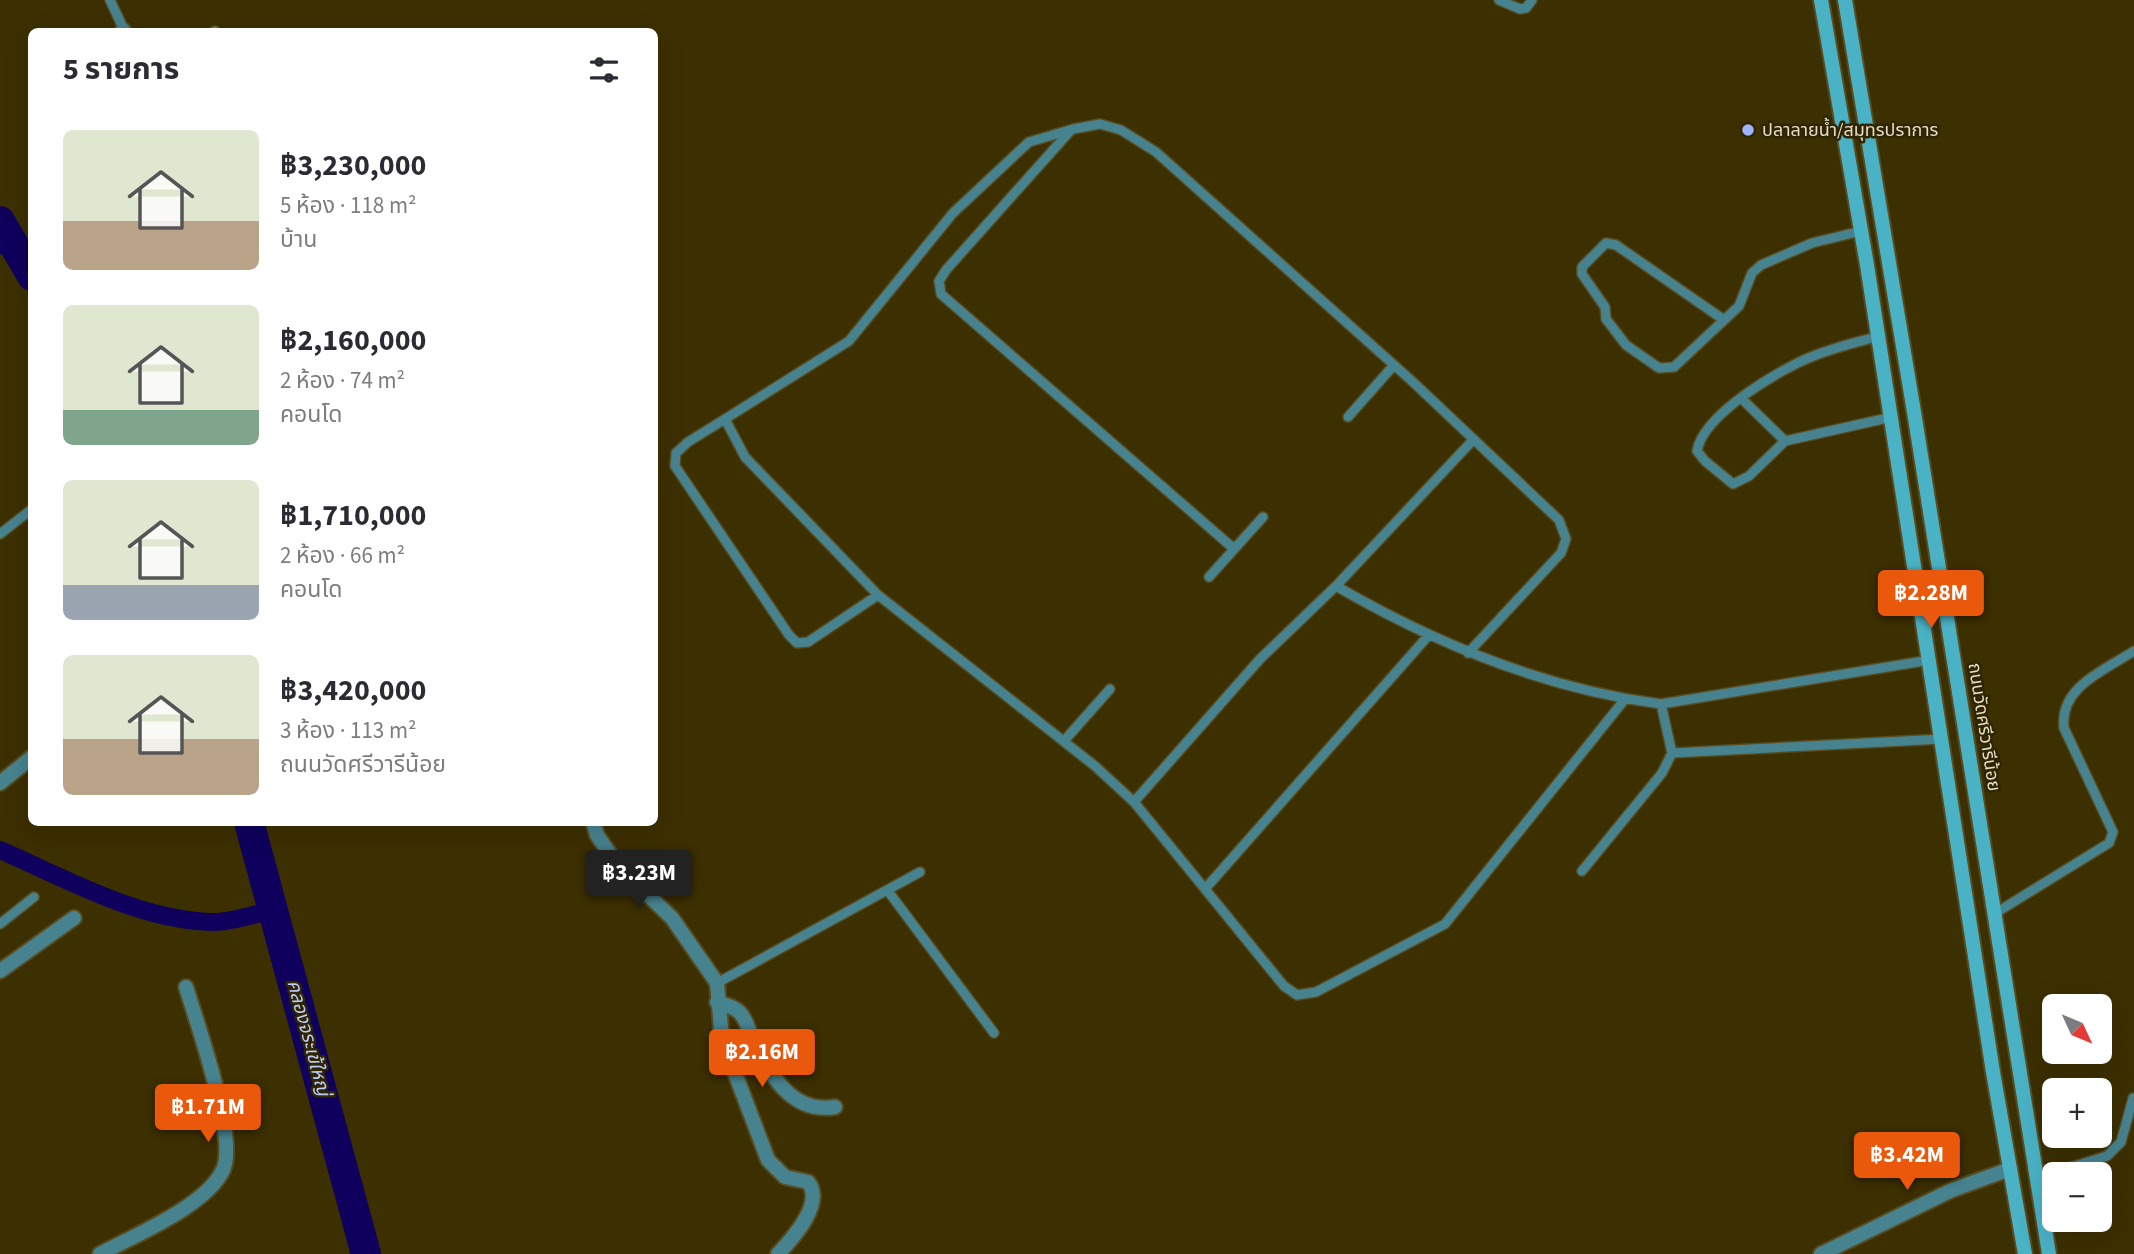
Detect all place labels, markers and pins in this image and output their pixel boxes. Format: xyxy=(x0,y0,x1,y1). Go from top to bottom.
place label: ปลาลายน้ำ/สมุทรปราการ xyxy=(1762,117,1939,143)
marker: ปลาลายน้ำ/สมุทรปราการ xyxy=(1740,122,1756,138)
pin: ฿2.28M xyxy=(1874,570,1988,630)
pin: ฿3.23M xyxy=(582,850,696,910)
pin: ฿2.16M xyxy=(705,1030,819,1089)
pin: ฿1.71M xyxy=(151,1084,265,1144)
pin: ฿3.42M xyxy=(1850,1132,1964,1192)

